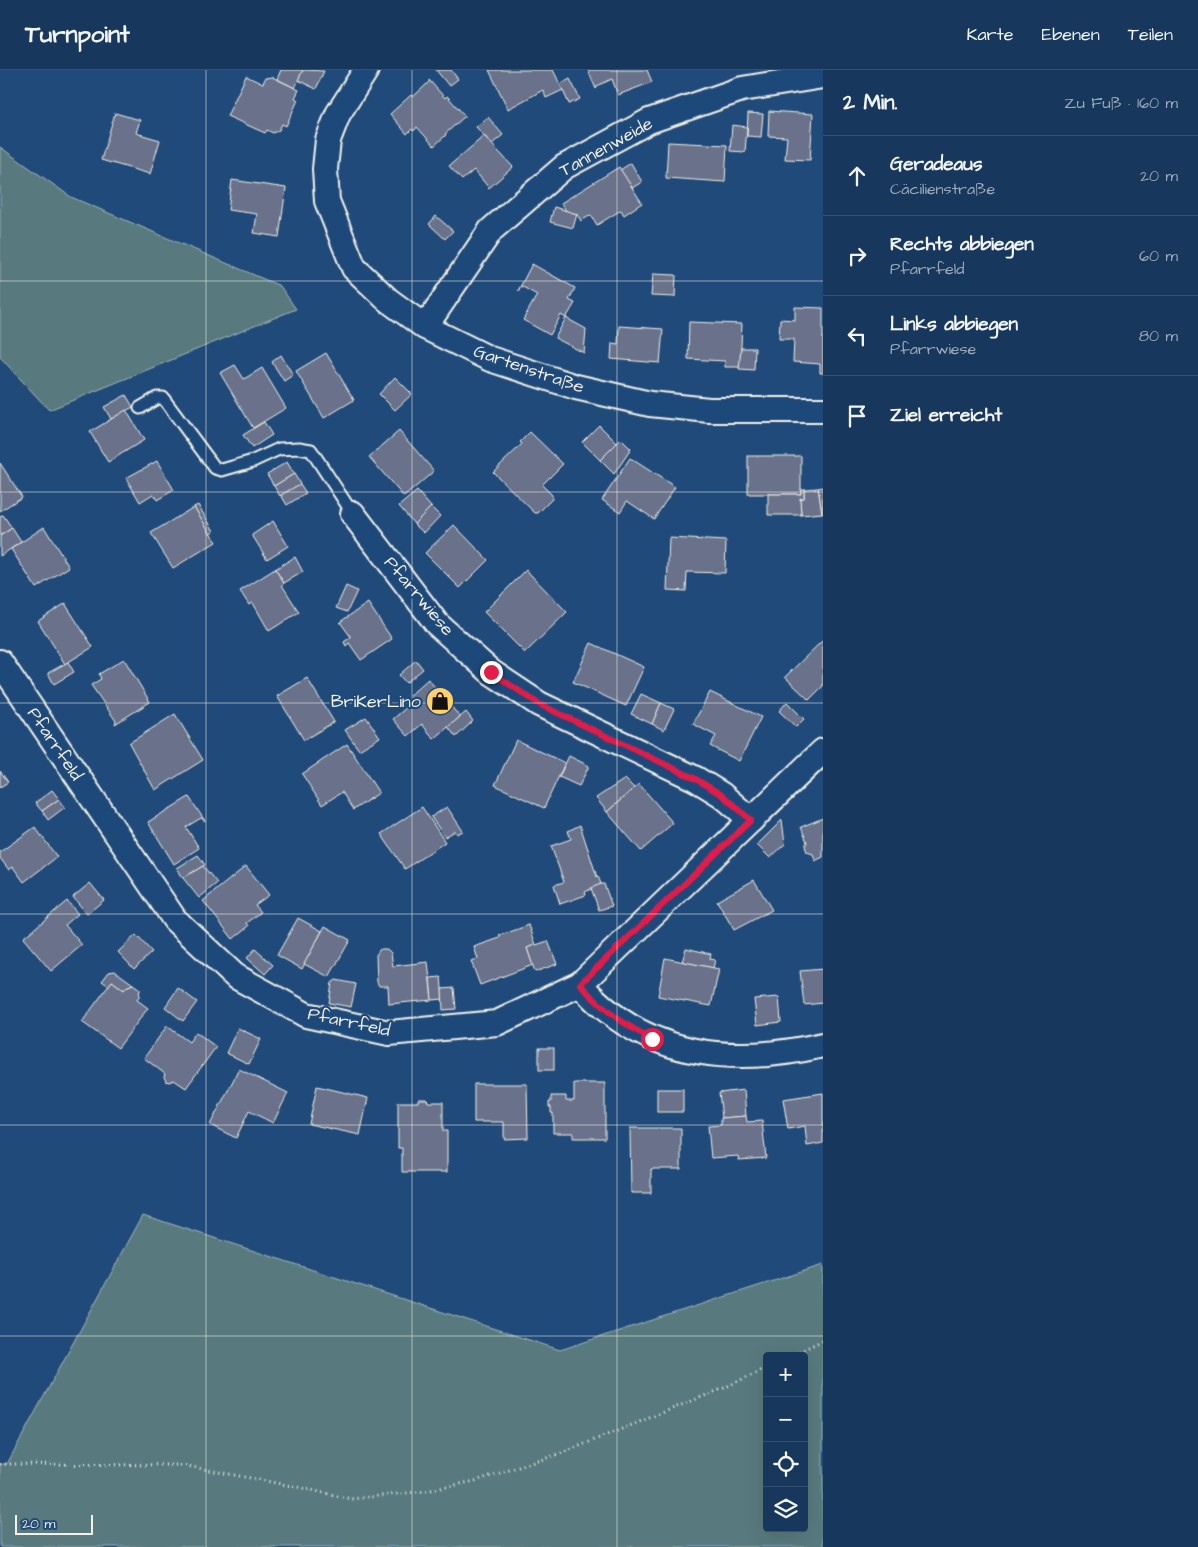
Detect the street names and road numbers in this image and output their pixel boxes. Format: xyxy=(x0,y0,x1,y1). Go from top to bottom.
street label: Tannenweide xyxy=(555,111,657,183)
street label: Gartenstraße xyxy=(470,338,588,400)
street label: Pfarrwiese xyxy=(378,551,460,641)
street label: Pfarrfeld xyxy=(21,702,89,786)
street label: Pfarrfeld xyxy=(305,1001,393,1043)

